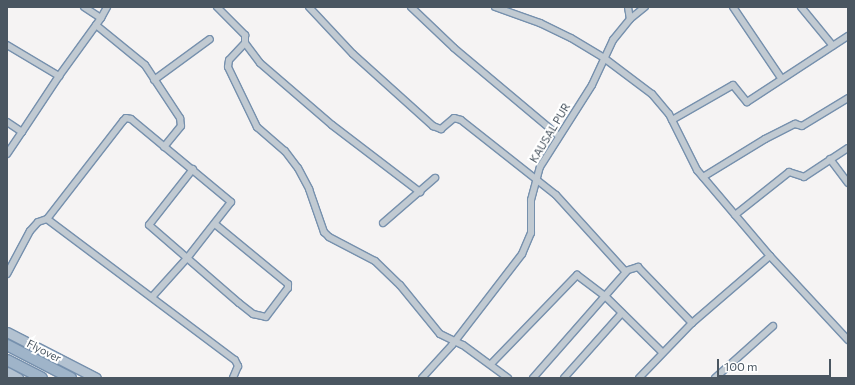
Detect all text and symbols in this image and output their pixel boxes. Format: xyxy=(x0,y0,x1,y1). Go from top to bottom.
street label: KAUSAL PUR xyxy=(527,101,573,165)
street label: Flyover xyxy=(25,337,63,365)
scale bar xyxy=(719,351,833,377)
text: 100 m xyxy=(724,359,758,373)

